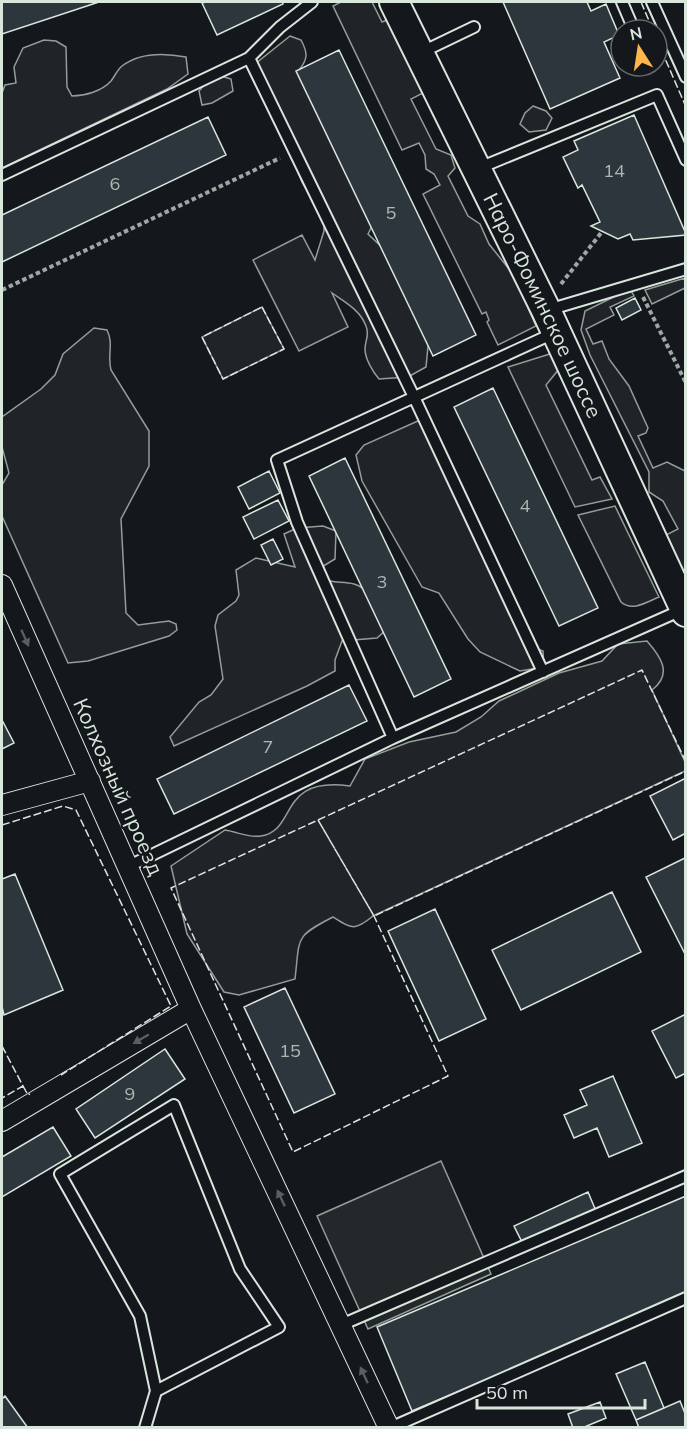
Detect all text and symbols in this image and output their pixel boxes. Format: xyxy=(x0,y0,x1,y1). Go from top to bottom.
north arrow xyxy=(609,18,669,78)
text: N xyxy=(628,22,644,44)
house number: 14 xyxy=(603,159,625,182)
house number: 6 xyxy=(110,172,120,195)
street label: Наро-Фоминское шоссе xyxy=(478,188,608,422)
house number: 5 xyxy=(386,201,397,224)
house number: 4 xyxy=(520,494,531,517)
house number: 3 xyxy=(377,570,387,593)
one-way arrow xyxy=(21,630,30,647)
street label: Колхозный проезд xyxy=(68,694,170,879)
house number: 7 xyxy=(263,735,273,758)
one-way arrow xyxy=(133,1033,149,1044)
house number: 15 xyxy=(279,1039,301,1062)
house number: 9 xyxy=(125,1082,135,1105)
one-way arrow xyxy=(276,1190,285,1207)
one-way arrow xyxy=(360,1366,369,1383)
scale bar xyxy=(477,1372,645,1410)
text: 50 m xyxy=(486,1381,528,1404)

